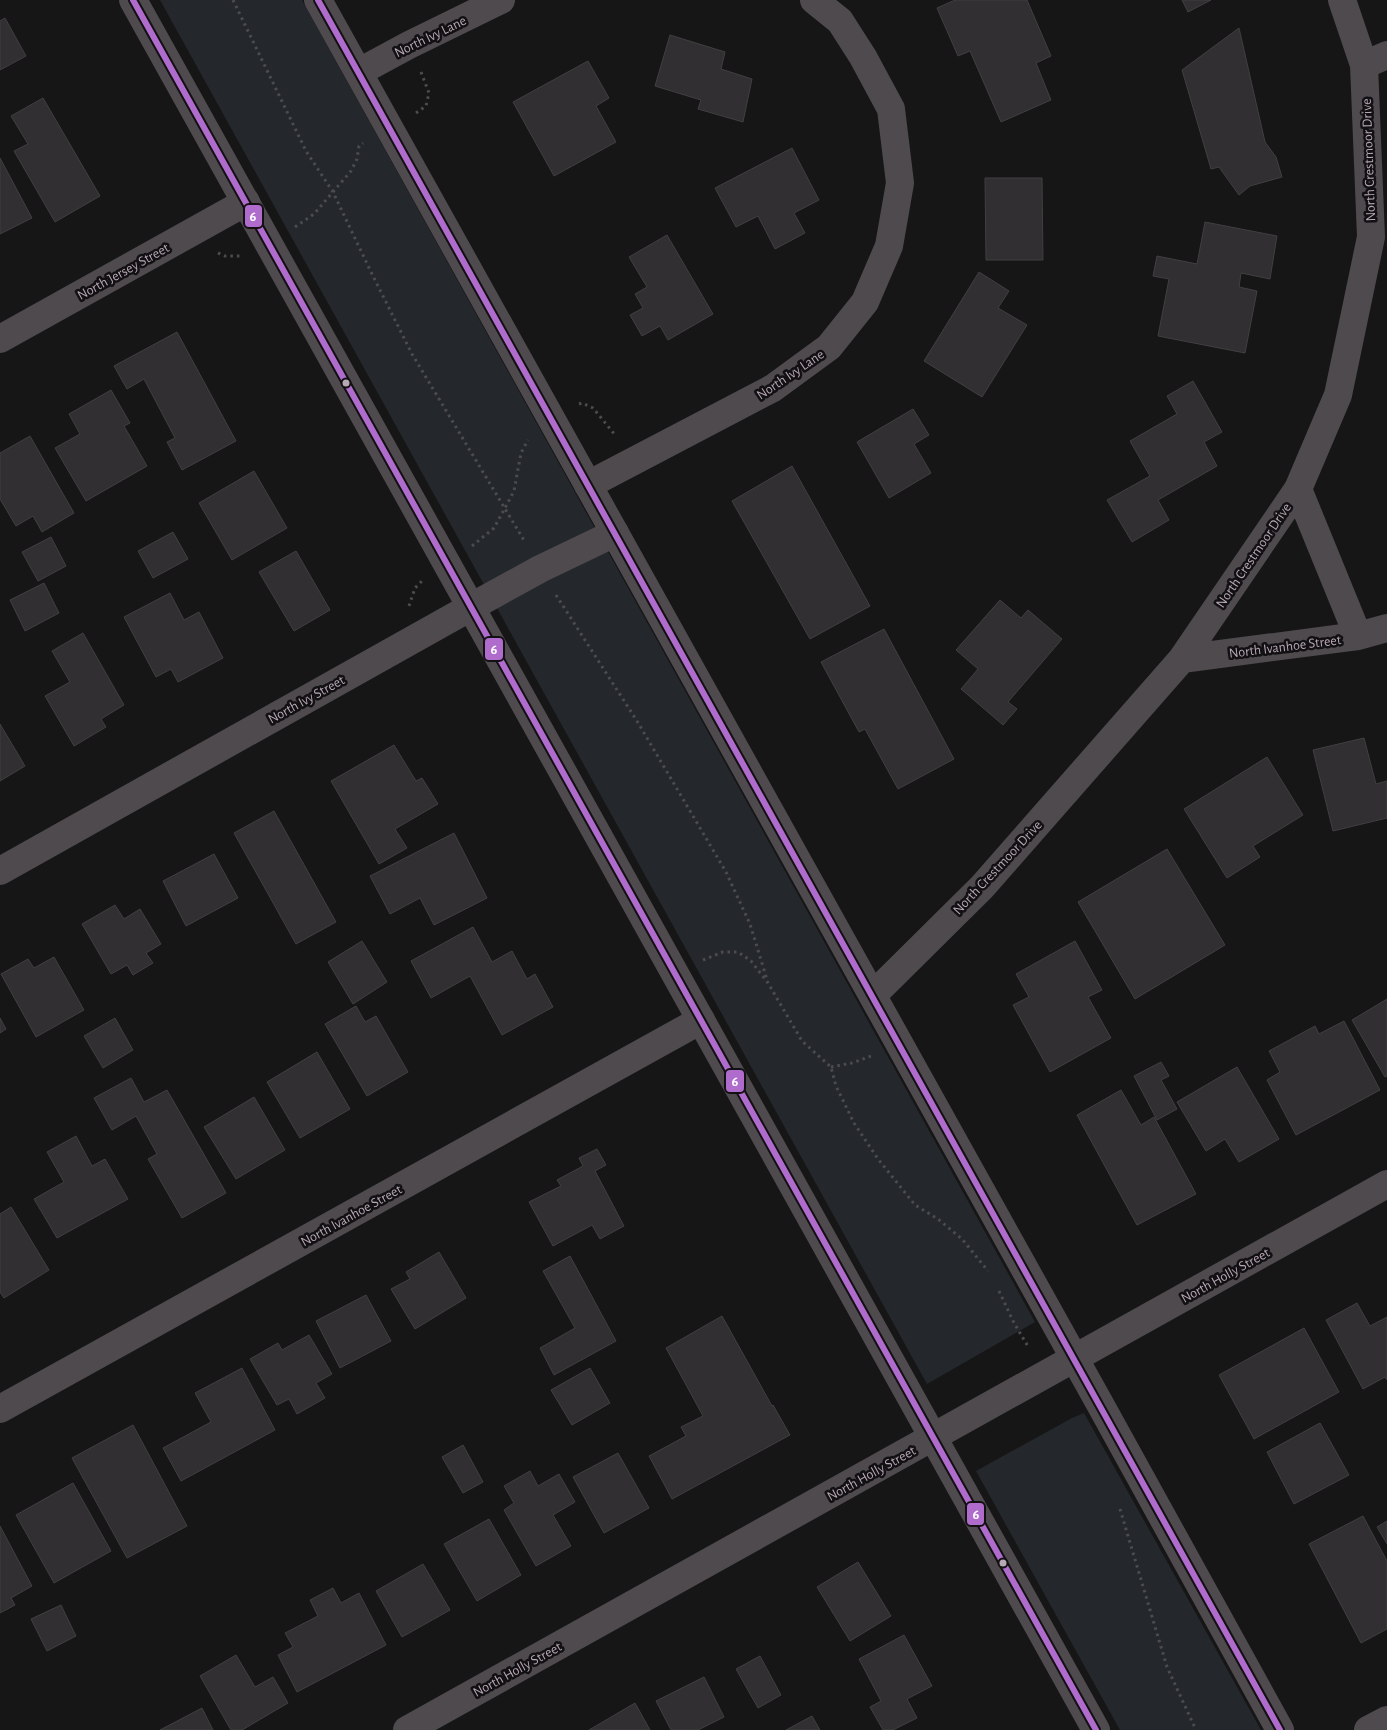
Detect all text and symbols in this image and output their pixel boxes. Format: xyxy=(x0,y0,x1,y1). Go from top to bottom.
street label: North Ivy Lane xyxy=(392,14,469,60)
street label: North Crestmoor Drive xyxy=(1360,98,1378,222)
line badge: 6 xyxy=(244,204,263,228)
text: 6 xyxy=(250,210,257,224)
street label: North Jersey Street xyxy=(75,241,172,303)
street label: North Ivy Lane xyxy=(754,347,827,402)
unlabelled marker xyxy=(341,378,351,388)
street label: North Crestmoor Drive xyxy=(1214,501,1294,610)
street label: North Ivanhoe Street xyxy=(1228,633,1343,661)
line badge: 6 xyxy=(484,637,504,661)
text: 6 xyxy=(491,643,498,657)
street label: North Ivy Street xyxy=(266,673,348,727)
street label: North Crestmoor Drive xyxy=(951,818,1045,917)
line badge: 6 xyxy=(725,1069,745,1093)
text: 6 xyxy=(732,1075,739,1089)
street label: North Ivanhoe Street xyxy=(299,1182,405,1249)
street label: North Holly Street xyxy=(1179,1246,1273,1306)
street label: North Holly Street xyxy=(825,1444,919,1504)
line badge: 6 xyxy=(966,1502,985,1526)
text: 6 xyxy=(973,1508,980,1522)
unlabelled marker xyxy=(998,1558,1008,1568)
street label: North Holly Street xyxy=(471,1640,565,1700)

